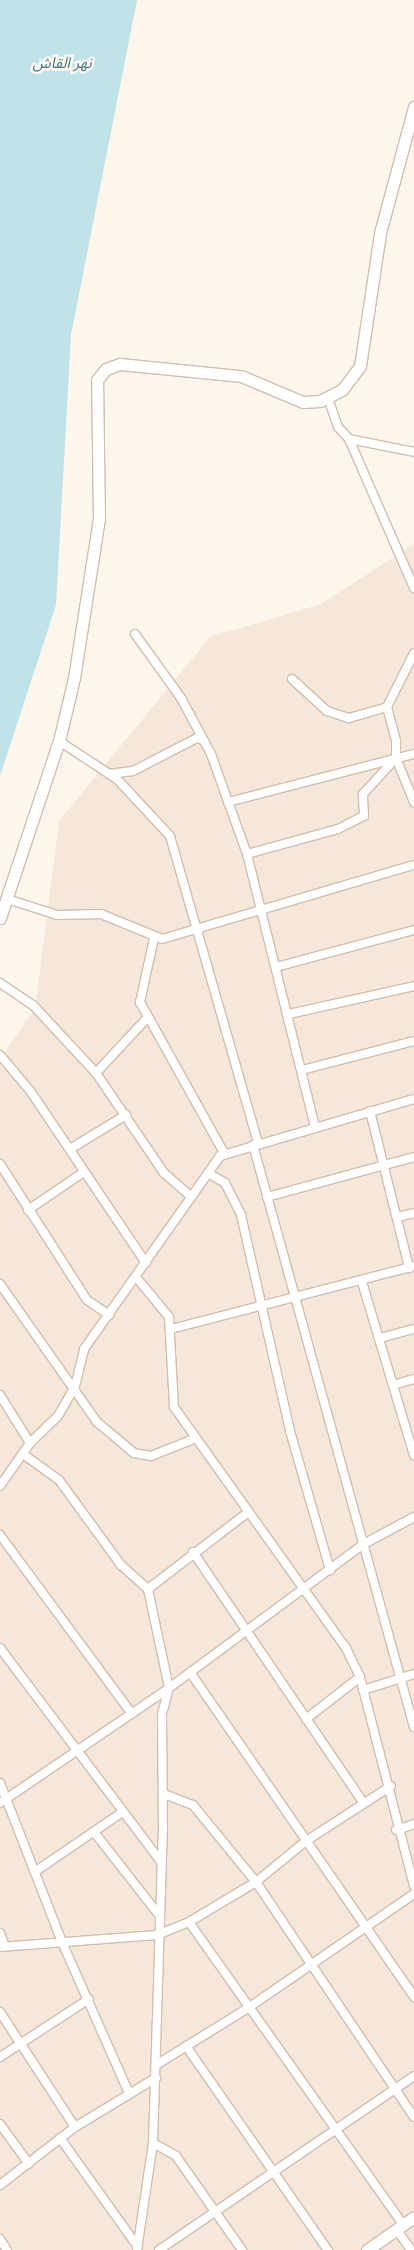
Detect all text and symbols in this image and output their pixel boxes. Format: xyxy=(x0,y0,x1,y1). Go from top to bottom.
water label: نهر القاش xyxy=(33,54,91,72)

